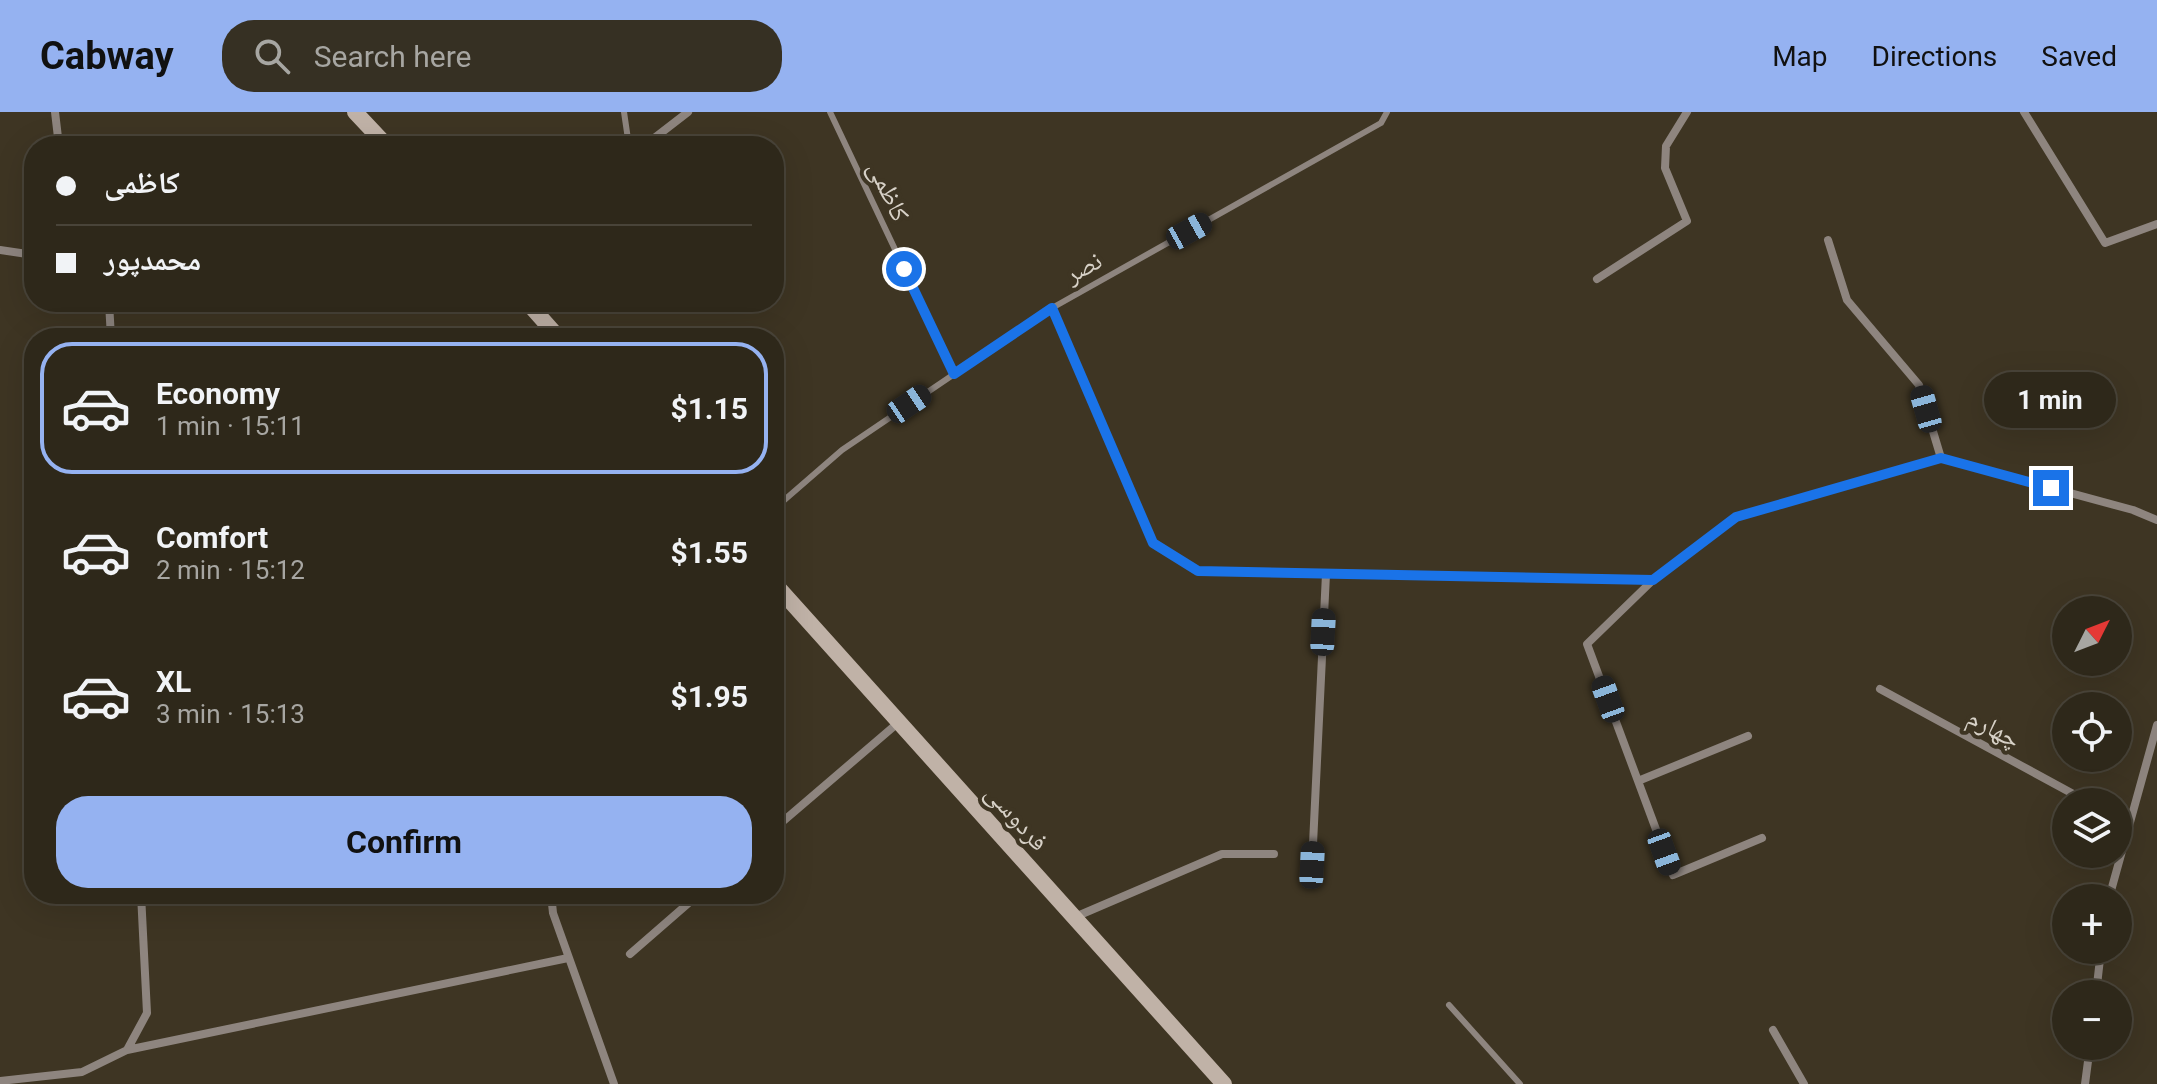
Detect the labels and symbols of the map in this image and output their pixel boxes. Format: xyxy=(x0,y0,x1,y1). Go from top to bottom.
street label: کاظمی xyxy=(861,156,916,227)
car xyxy=(1162,209,1216,253)
street label: نصر xyxy=(1058,245,1107,290)
route start xyxy=(886,251,922,287)
callout: 1 min xyxy=(1985,372,2117,428)
car xyxy=(882,381,936,427)
car xyxy=(1908,383,1944,435)
route end xyxy=(2033,470,2069,506)
north arrow xyxy=(2052,596,2132,676)
car xyxy=(1310,607,1336,657)
car xyxy=(1589,672,1627,726)
street label: چهارم xyxy=(1961,702,2026,757)
street label: فردوسی xyxy=(979,777,1055,857)
car xyxy=(1645,825,1683,879)
car xyxy=(1299,840,1325,890)

